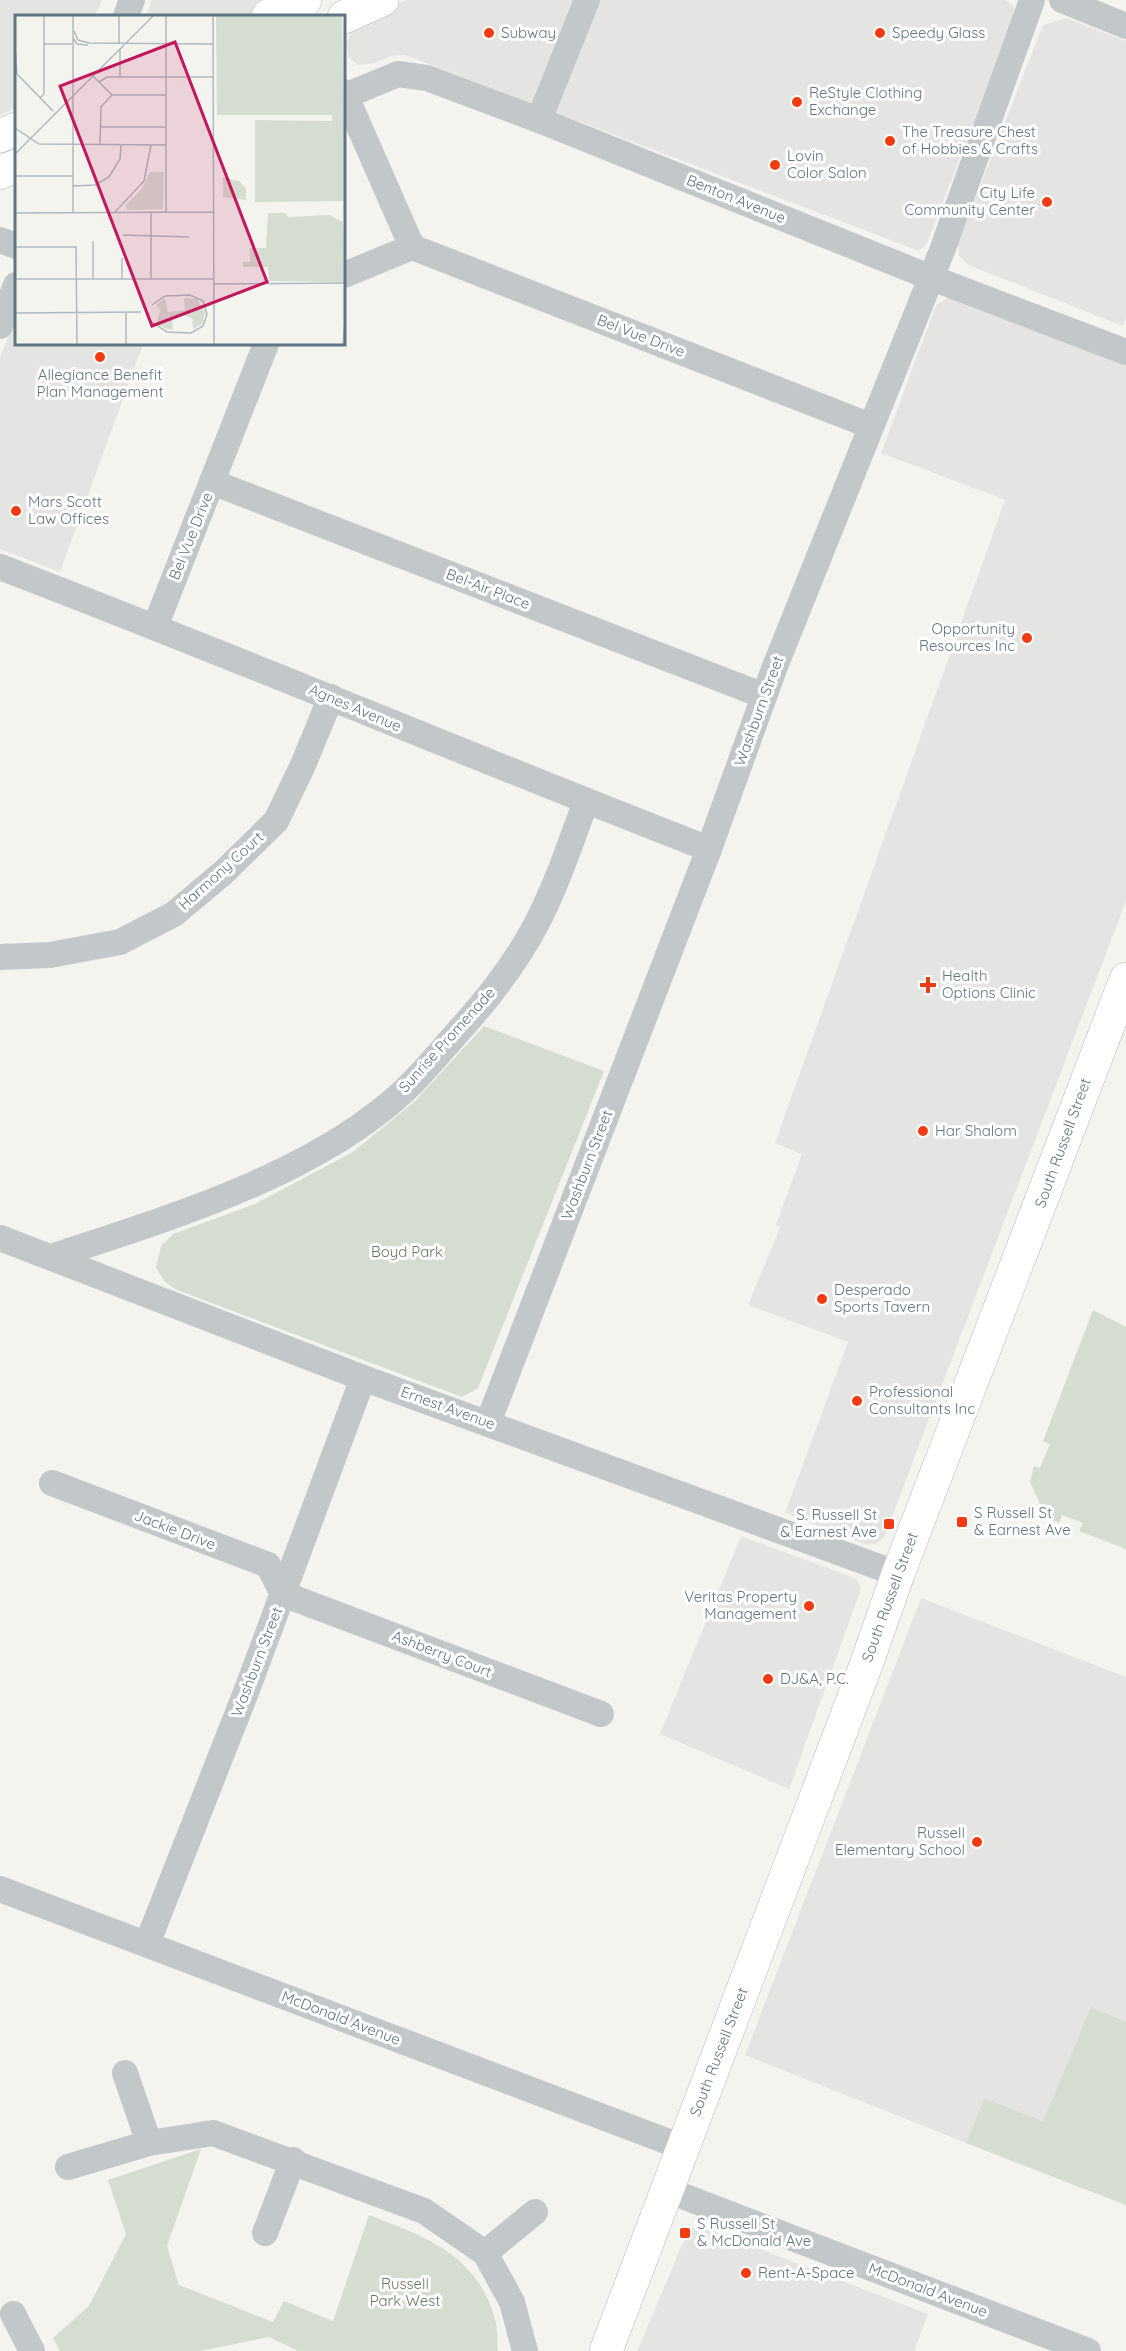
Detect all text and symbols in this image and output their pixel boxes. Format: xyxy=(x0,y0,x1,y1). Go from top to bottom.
inset map xyxy=(15,15,345,345)
place label: Subway xyxy=(501,23,556,42)
place label: Speedy Glass xyxy=(892,23,985,42)
marker: Subway xyxy=(482,26,496,40)
marker: Speedy Glass xyxy=(873,26,887,40)
place label: ReStyle Clothing Exchange xyxy=(809,83,922,119)
marker: ReStyle Clothing Exchange xyxy=(790,95,804,109)
place label: The Treasure Chest of Hobbies & Crafts xyxy=(902,122,1038,158)
marker: The Treasure Chest of Hobbies & Crafts xyxy=(883,134,897,148)
place label: Lovin Color Salon xyxy=(787,146,867,182)
marker: Lovin Color Salon xyxy=(768,158,782,172)
street label: Benton Avenue xyxy=(684,170,788,227)
place label: City Life Community Center xyxy=(904,183,1035,219)
marker: City Life Community Center xyxy=(1040,195,1054,209)
street label: Bel Vue Drive xyxy=(594,310,688,361)
marker: Allegiance Benefit Plan Management xyxy=(93,350,107,364)
place label: Allegiance Benefit Plan Management xyxy=(37,365,163,401)
street label: Bel Vue Drive xyxy=(164,489,217,582)
place label: Mars Scott Law Offices xyxy=(28,492,109,528)
marker: Mars Scott Law Offices xyxy=(9,504,23,518)
street label: Bel-Air Place xyxy=(444,564,533,613)
place label: Opportunity Resources Inc xyxy=(919,619,1015,655)
marker: Opportunity Resources Inc xyxy=(1020,631,1034,645)
street label: Washburn Street xyxy=(730,653,787,769)
street label: Agnes Avenue xyxy=(306,680,404,736)
street label: Harmony Court xyxy=(174,827,267,914)
place label: Health Options Clinic xyxy=(942,966,1036,1002)
marker: Health Options Clinic xyxy=(919,976,937,994)
street label: Sunrise Promenade xyxy=(394,983,499,1096)
street label: South Russell Street xyxy=(1030,1075,1095,1210)
street label: Washburn Street xyxy=(557,1107,616,1222)
place label: Har Shalom xyxy=(935,1121,1017,1140)
marker: Har Shalom xyxy=(916,1124,930,1138)
park label: Boyd Park xyxy=(371,1242,443,1261)
place label: Desperado Sports Tavern xyxy=(834,1280,930,1316)
marker: Desperado Sports Tavern xyxy=(815,1292,829,1306)
street label: Ernest Avenue xyxy=(398,1382,498,1433)
place label: Professional Consultants Inc xyxy=(869,1382,975,1418)
marker: Professional Consultants Inc xyxy=(850,1394,864,1408)
place label: S Russell St & Earnest Ave xyxy=(974,1503,1071,1539)
street label: Jackie Drive xyxy=(132,1505,218,1554)
place label: S. Russell St & Earnest Ave xyxy=(780,1505,877,1541)
marker: S Russell St & Earnest Ave xyxy=(955,1515,969,1529)
marker: S. Russell St & Earnest Ave xyxy=(882,1517,896,1531)
street label: South Russell Street xyxy=(857,1529,922,1664)
place label: Veritas Property Management xyxy=(684,1587,797,1623)
marker: Veritas Property Management xyxy=(802,1599,816,1613)
street label: Washburn Street xyxy=(227,1604,286,1719)
street label: Ashberry Court xyxy=(390,1626,495,1681)
place label: DJ&A, P.C. xyxy=(780,1669,849,1688)
marker: DJ&A, P.C. xyxy=(761,1672,775,1686)
place label: Russell Elementary School xyxy=(835,1823,965,1859)
marker: Russell Elementary School xyxy=(970,1835,984,1849)
street label: South Russell Street xyxy=(685,1985,752,2119)
street label: McDonald Avenue xyxy=(279,1986,403,2049)
place label: S Russell St & McDonald Ave xyxy=(697,2214,811,2250)
marker: S Russell St & McDonald Ave xyxy=(678,2226,692,2240)
street label: McDonald Avenue xyxy=(866,2258,990,2321)
place label: Rent-A-Space xyxy=(758,2263,854,2282)
marker: Rent-A-Space xyxy=(739,2266,753,2280)
park label: Russell Park West xyxy=(370,2274,440,2310)

